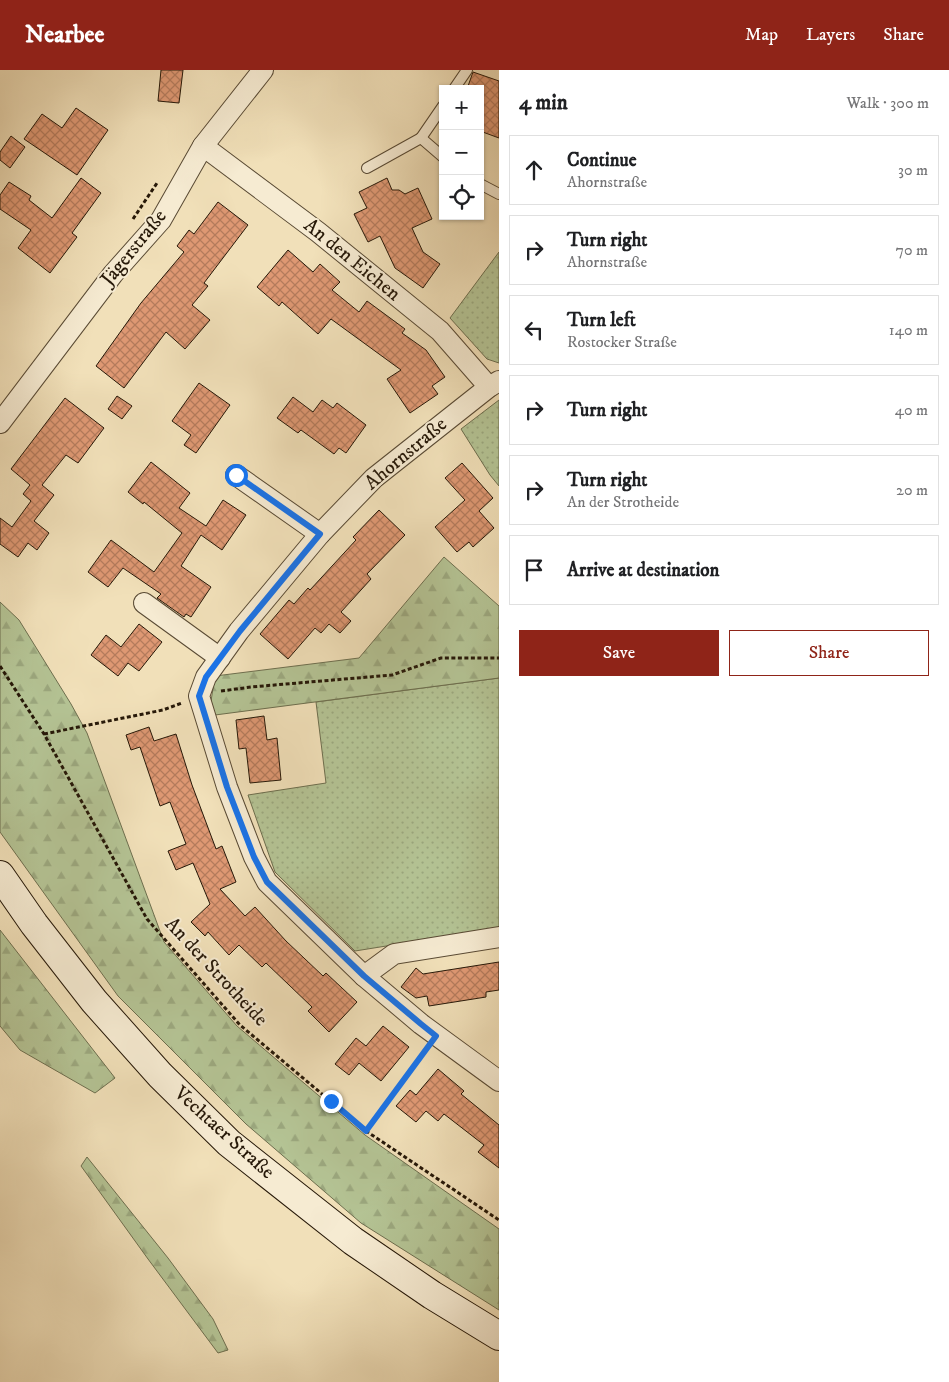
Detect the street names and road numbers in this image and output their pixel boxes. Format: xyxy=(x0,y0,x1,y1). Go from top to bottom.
street label: Jägerstraße xyxy=(94,205,172,293)
street label: An den Eichen xyxy=(298,213,406,307)
street label: Ahornstraße xyxy=(360,412,452,496)
street label: An der Strotheide xyxy=(159,912,273,1032)
street label: Vechtaer Straße xyxy=(168,1081,280,1185)

